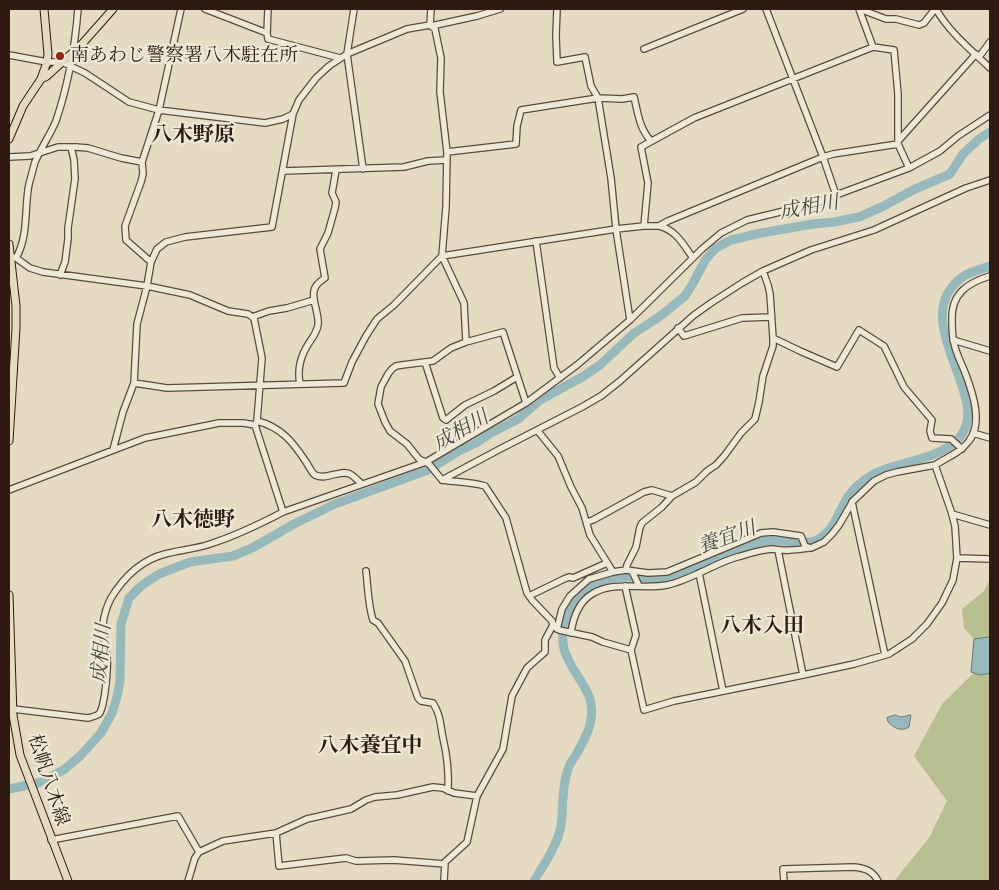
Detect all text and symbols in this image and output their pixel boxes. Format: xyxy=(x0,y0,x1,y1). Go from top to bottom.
place label: 南あわじ警察署八木駐在所 xyxy=(70,45,298,67)
marker: 南あわじ警察署八木駐在所 xyxy=(54,50,66,62)
district label: 八木野原 xyxy=(151,122,235,148)
water label: 成相川 xyxy=(777,191,841,225)
water label: 成相川 xyxy=(429,406,493,456)
district label: 八木徳野 xyxy=(151,507,235,533)
water label: 養宜川 xyxy=(695,516,759,560)
district label: 八木入田 xyxy=(720,613,804,639)
water label: 成相川 xyxy=(87,623,117,685)
street label: 松帆八木線 xyxy=(22,731,74,829)
district label: 八木養宜中 xyxy=(318,733,422,759)

